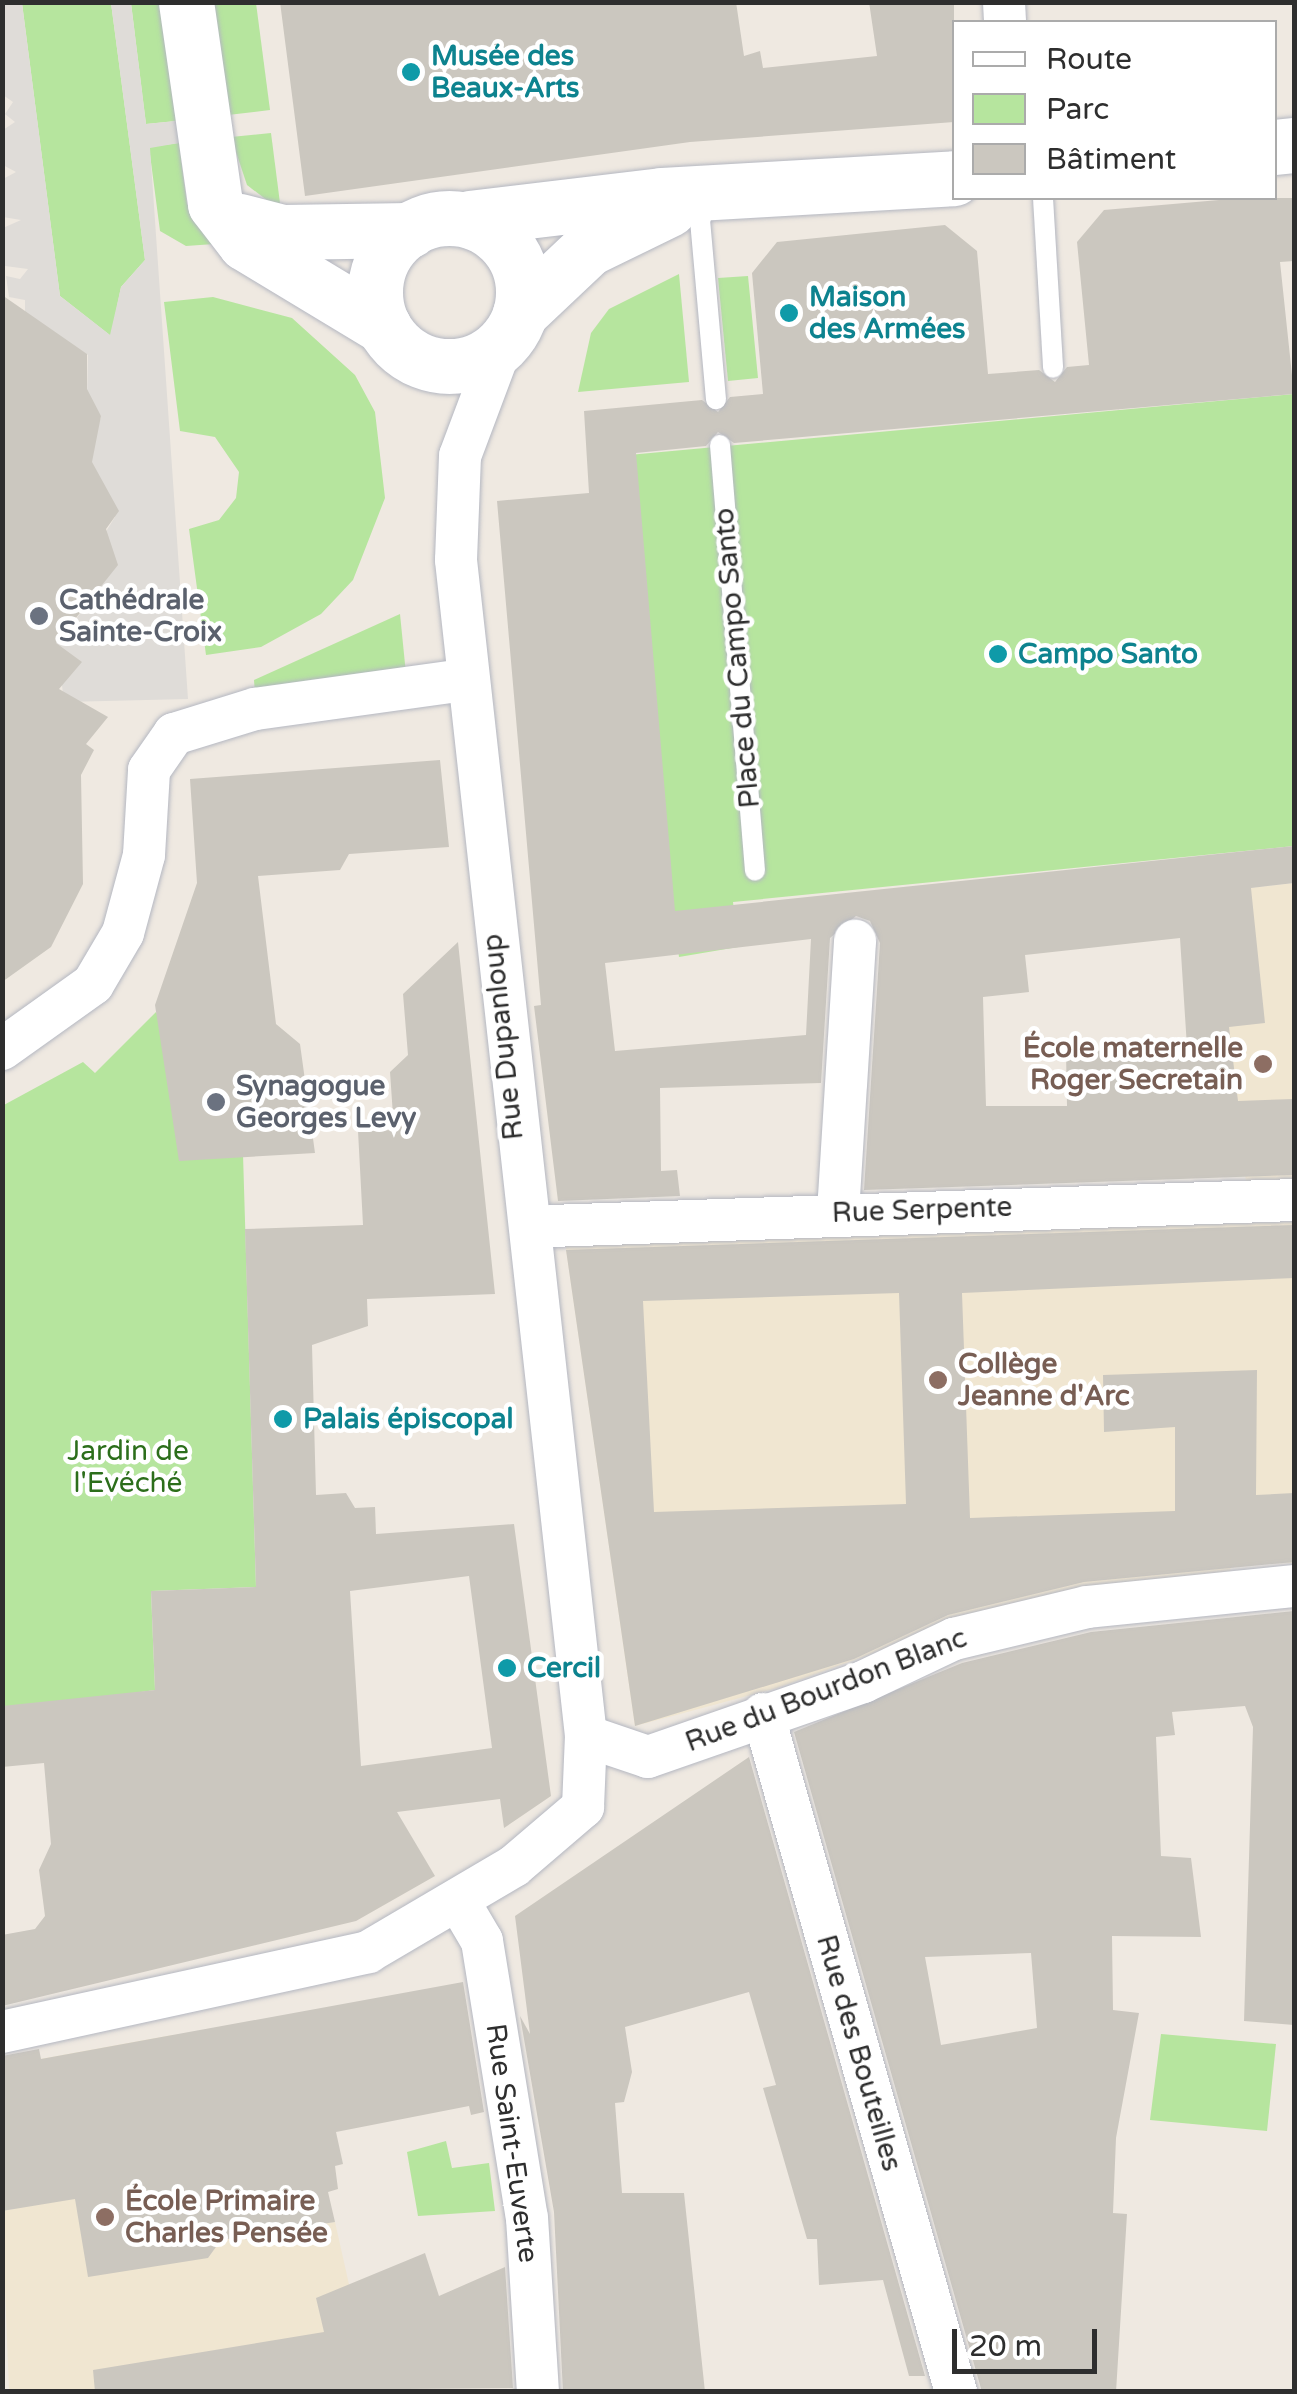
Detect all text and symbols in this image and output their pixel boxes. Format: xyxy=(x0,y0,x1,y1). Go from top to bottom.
legend xyxy=(952,20,1277,200)
place label: Musée des Beaux-Arts xyxy=(431,39,580,105)
text: Route xyxy=(1046,41,1132,78)
marker: Musée des Beaux-Arts xyxy=(400,61,422,83)
text: Parc xyxy=(1046,91,1109,128)
text: Bâtiment xyxy=(1046,141,1176,178)
place label: Maison des Armées xyxy=(809,280,966,346)
marker: Maison des Armées xyxy=(778,302,800,324)
street label: Place du Campo Santo xyxy=(707,506,767,810)
place label: Cathédrale Sainte-Croix xyxy=(59,583,222,649)
marker: Cathédrale Sainte-Croix xyxy=(28,605,50,627)
place label: Campo Santo xyxy=(1018,637,1198,671)
marker: Campo Santo xyxy=(987,643,1009,665)
street label: Rue Dupanloup xyxy=(475,932,531,1142)
place label: École maternelle Roger Secretain xyxy=(1023,1031,1243,1097)
marker: École maternelle Roger Secretain xyxy=(1252,1053,1274,1075)
place label: Synagogue Georges Levy xyxy=(236,1069,416,1135)
marker: Synagogue Georges Levy xyxy=(205,1091,227,1113)
street label: Rue Serpente xyxy=(831,1190,1013,1230)
place label: Collège Jeanne d'Arc xyxy=(958,1347,1130,1413)
marker: Collège Jeanne d'Arc xyxy=(927,1369,949,1391)
place label: Palais épiscopal xyxy=(303,1402,513,1436)
marker: Palais épiscopal xyxy=(272,1408,294,1430)
park label: Jardin de l'Evéché xyxy=(67,1434,189,1500)
street label: Rue du Bourdon Blanc xyxy=(681,1621,971,1759)
place label: Cercil xyxy=(527,1651,601,1685)
marker: Cercil xyxy=(496,1657,518,1679)
street label: Rue des Bouteilles xyxy=(809,1931,909,2175)
street label: Rue Saint-Euverte xyxy=(479,2021,545,2265)
place label: École Primaire Charles Pensée xyxy=(125,2184,328,2250)
marker: École Primaire Charles Pensée xyxy=(94,2206,116,2228)
scale bar xyxy=(957,2309,1102,2371)
text: 20 m xyxy=(969,2328,1042,2365)

